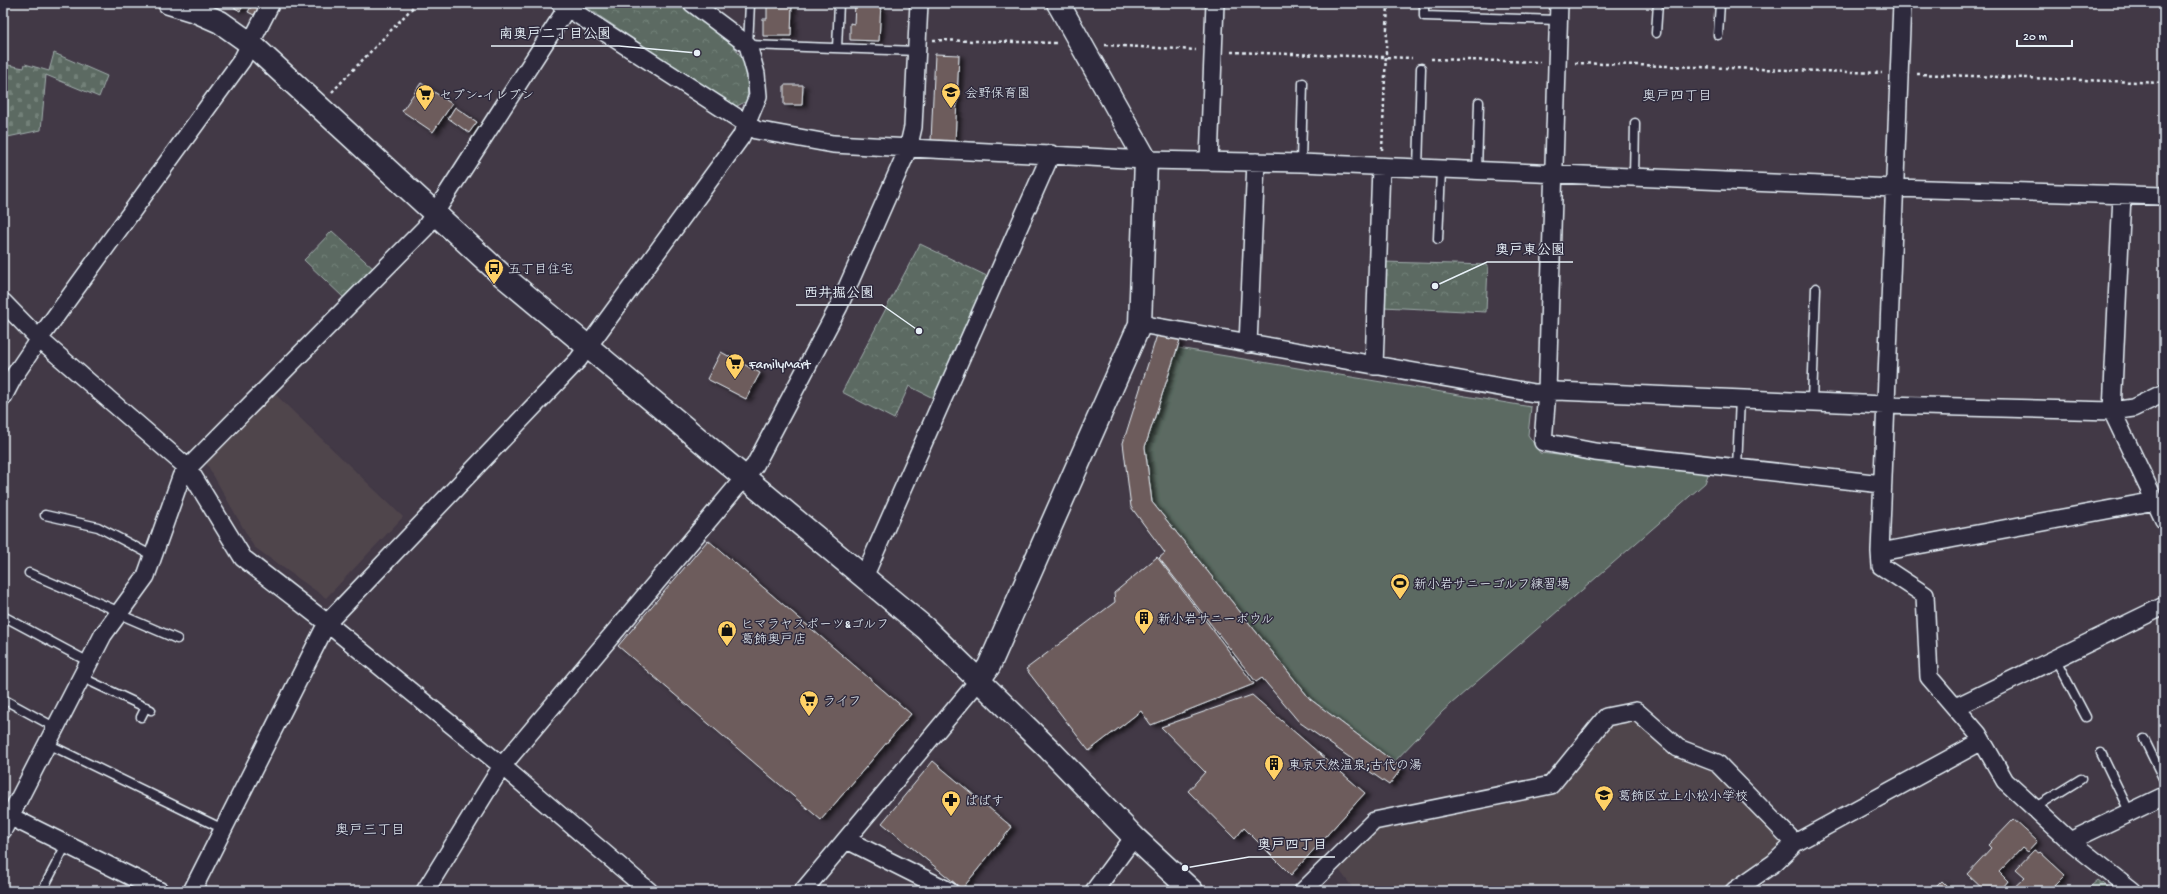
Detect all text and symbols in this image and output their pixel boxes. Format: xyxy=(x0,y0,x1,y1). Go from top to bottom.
callout: 南奥戸二丁目公園 xyxy=(491,20,619,46)
scale bar xyxy=(2017,22,2072,48)
text: 南奥戸二丁目公園 xyxy=(499,26,611,44)
text: 20 m xyxy=(2023,31,2048,45)
school or university icon: 会野保育園 xyxy=(940,81,962,109)
supermarket icon: セブン-イレブン xyxy=(414,83,436,111)
place label: 会野保育園 xyxy=(965,86,1030,102)
place label: セブン-イレブン xyxy=(439,89,534,104)
district label: 奥戸四丁目 xyxy=(1642,89,1712,106)
callout: 奥戸東公園 xyxy=(1487,236,1573,262)
text: 奥戸東公園 xyxy=(1495,242,1565,260)
bus stop icon: 五丁目住宅 xyxy=(483,257,505,285)
place label: 五丁目住宅 xyxy=(508,263,573,278)
callout: 西井掘公園 xyxy=(796,279,882,305)
text: 西井掘公園 xyxy=(804,285,874,303)
supermarket icon: FamilyMart xyxy=(724,352,746,380)
place label: FamilyMart xyxy=(748,358,812,373)
sports icon: 新小岩サニーゴルフ練習場 xyxy=(1389,572,1411,600)
place label: 新小岩サニーゴルフ練習場 xyxy=(1414,577,1569,593)
building icon: 新小岩サニーボウル xyxy=(1133,607,1155,635)
place label: 新小岩サニーボウル xyxy=(1158,613,1274,628)
place label: ヒマラヤスポーツ&ゴルフ 葛飾奥戸店 xyxy=(741,618,889,648)
shop icon: ヒマラヤスポーツ&ゴルフ 葛飾奥戸店 xyxy=(716,619,738,647)
supermarket icon: ライフ xyxy=(798,689,820,717)
place label: ライフ xyxy=(823,695,861,710)
building icon: 東京天然温泉;古代の湯 xyxy=(1263,753,1285,781)
place label: 東京天然温泉;古代の湯 xyxy=(1288,758,1422,774)
school or university icon: 葛飾区立上小松小学校 xyxy=(1593,784,1615,812)
pharmacy icon: ぱぱす xyxy=(940,789,962,817)
place label: 葛飾区立上小松小学校 xyxy=(1618,790,1748,805)
place label: ぱぱす xyxy=(965,795,1004,810)
district label: 奥戸三丁目 xyxy=(335,823,405,840)
callout: 奥戸四丁目 xyxy=(1249,831,1335,857)
text: 奥戸四丁目 xyxy=(1257,837,1327,855)

